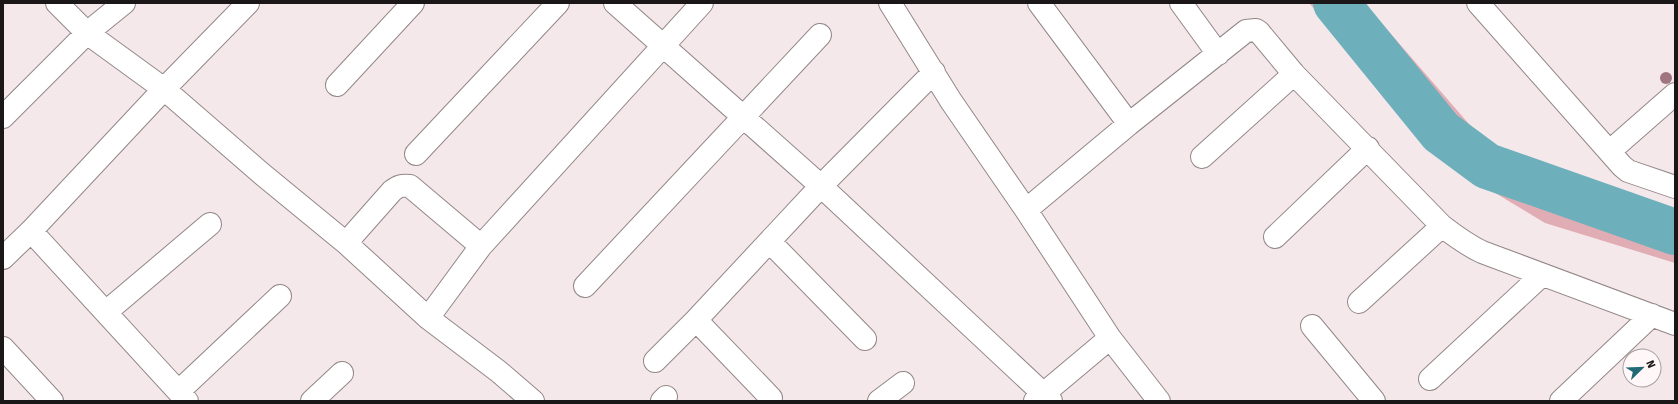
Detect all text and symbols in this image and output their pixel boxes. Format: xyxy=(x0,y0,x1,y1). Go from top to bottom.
north arrow xyxy=(1622,348,1662,388)
text: N xyxy=(1643,358,1658,370)

